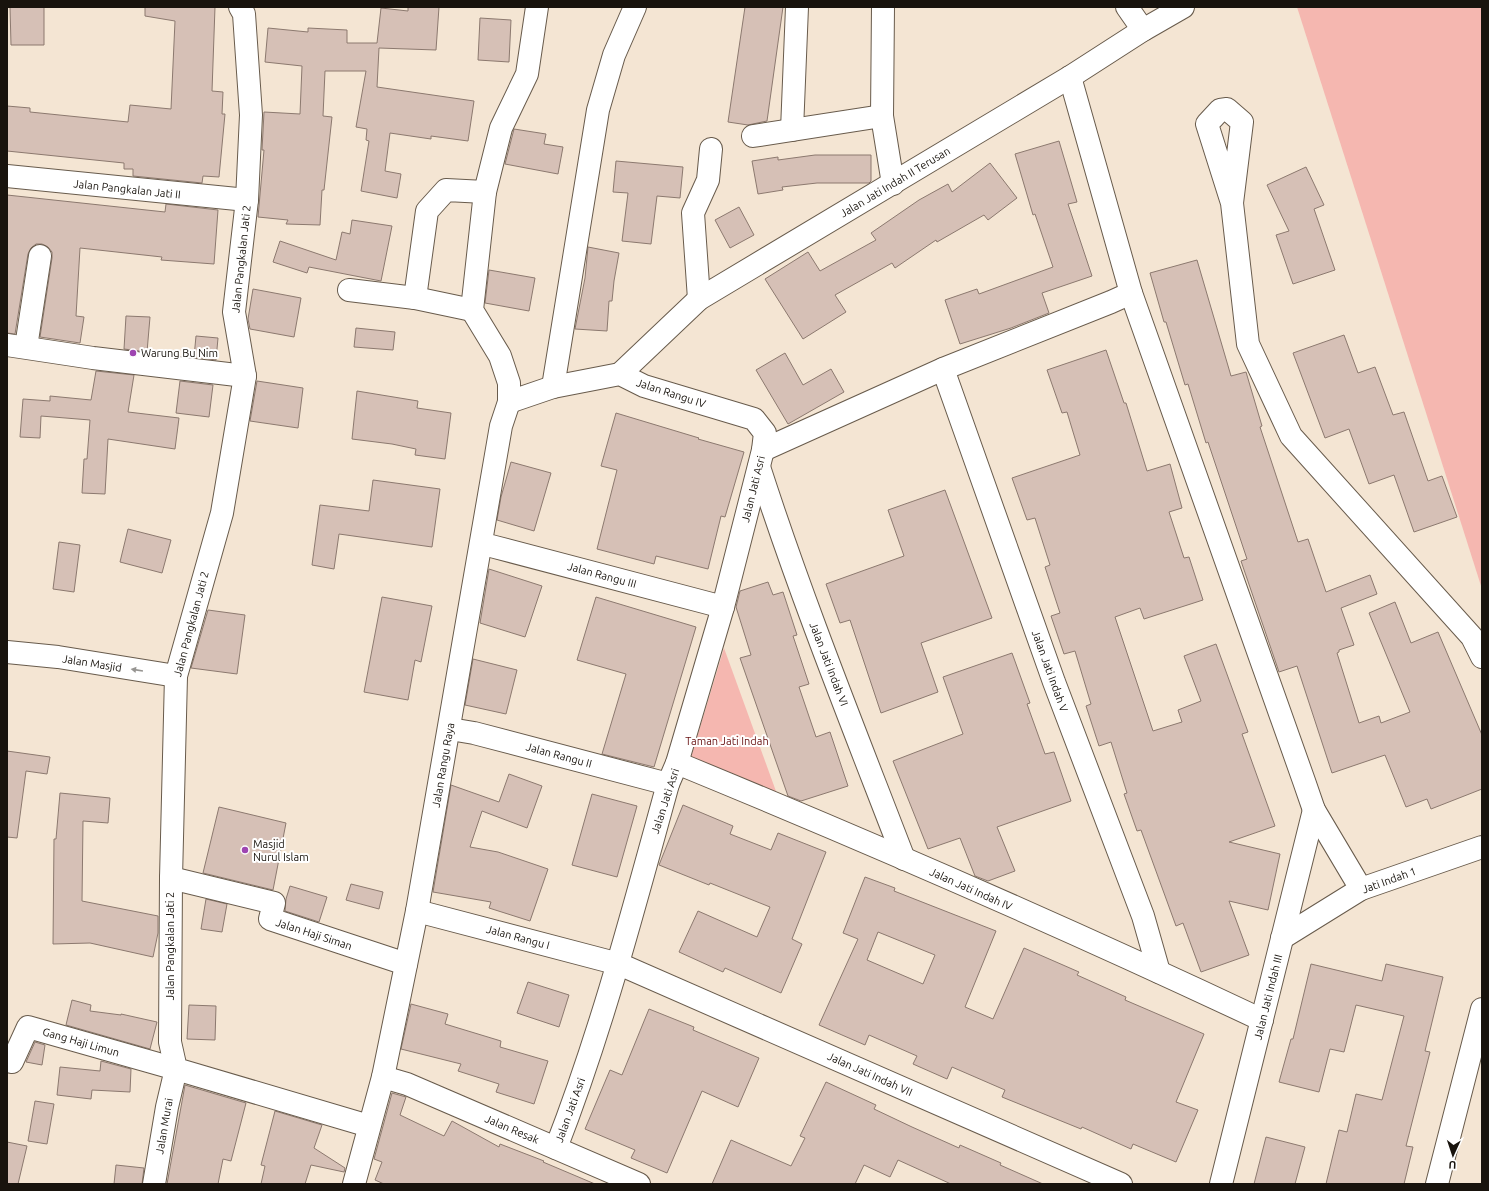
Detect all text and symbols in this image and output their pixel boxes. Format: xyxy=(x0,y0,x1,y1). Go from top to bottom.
street label: Jalan Jati Indah II Terusan xyxy=(838,144,952,220)
street label: Jalan Pangkalan Jati II xyxy=(73,177,181,201)
street label: Jalan Pangkalan Jati 2 xyxy=(229,204,253,314)
place label: Warung Bu Nim xyxy=(141,347,218,359)
marker: Warung Bu Nim xyxy=(128,348,138,358)
street label: Jalan Rangu IV xyxy=(635,376,707,410)
street label: Jalan Jati Asri xyxy=(739,455,767,523)
street label: Jalan Rangu III xyxy=(566,560,638,590)
street label: Jalan Pangkalan Jati 2 xyxy=(171,570,211,678)
street label: Jalan Jati Indah VI xyxy=(807,620,851,708)
street label: Jalan Jati Indah V xyxy=(1030,629,1070,713)
street label: Jalan Masjid xyxy=(61,652,123,674)
one-way arrow xyxy=(131,667,143,673)
street label: Jalan Rangu Raya xyxy=(430,722,456,808)
park label: Taman Jati Indah xyxy=(685,735,769,747)
street label: Jalan Rangu II xyxy=(525,740,593,770)
street label: Jalan Jati Asri xyxy=(649,767,681,835)
place label: Masjid Nurul Islam xyxy=(253,838,309,863)
marker: Masjid Nurul Islam xyxy=(240,845,250,855)
street label: Jalan Jati Indah IV xyxy=(928,865,1014,913)
street label: Jati Indah 1 xyxy=(1360,865,1418,895)
street label: Jalan Pangkalan Jati 2 xyxy=(164,892,176,1000)
street label: Jalan Haji Siman xyxy=(274,916,354,952)
street label: Jalan Rangu I xyxy=(485,923,551,951)
street label: Jalan Jati Indah III xyxy=(1252,953,1284,1041)
street label: Gang Haji Limun xyxy=(41,1025,121,1059)
street label: Jalan Jati Indah VII xyxy=(826,1050,914,1098)
street label: Jalan Jati Asri xyxy=(553,1076,587,1144)
street label: Jalan Murai xyxy=(153,1097,175,1155)
street label: Jalan Resak xyxy=(483,1112,541,1146)
north arrow xyxy=(1433,1135,1473,1175)
text: U xyxy=(1448,1159,1457,1171)

